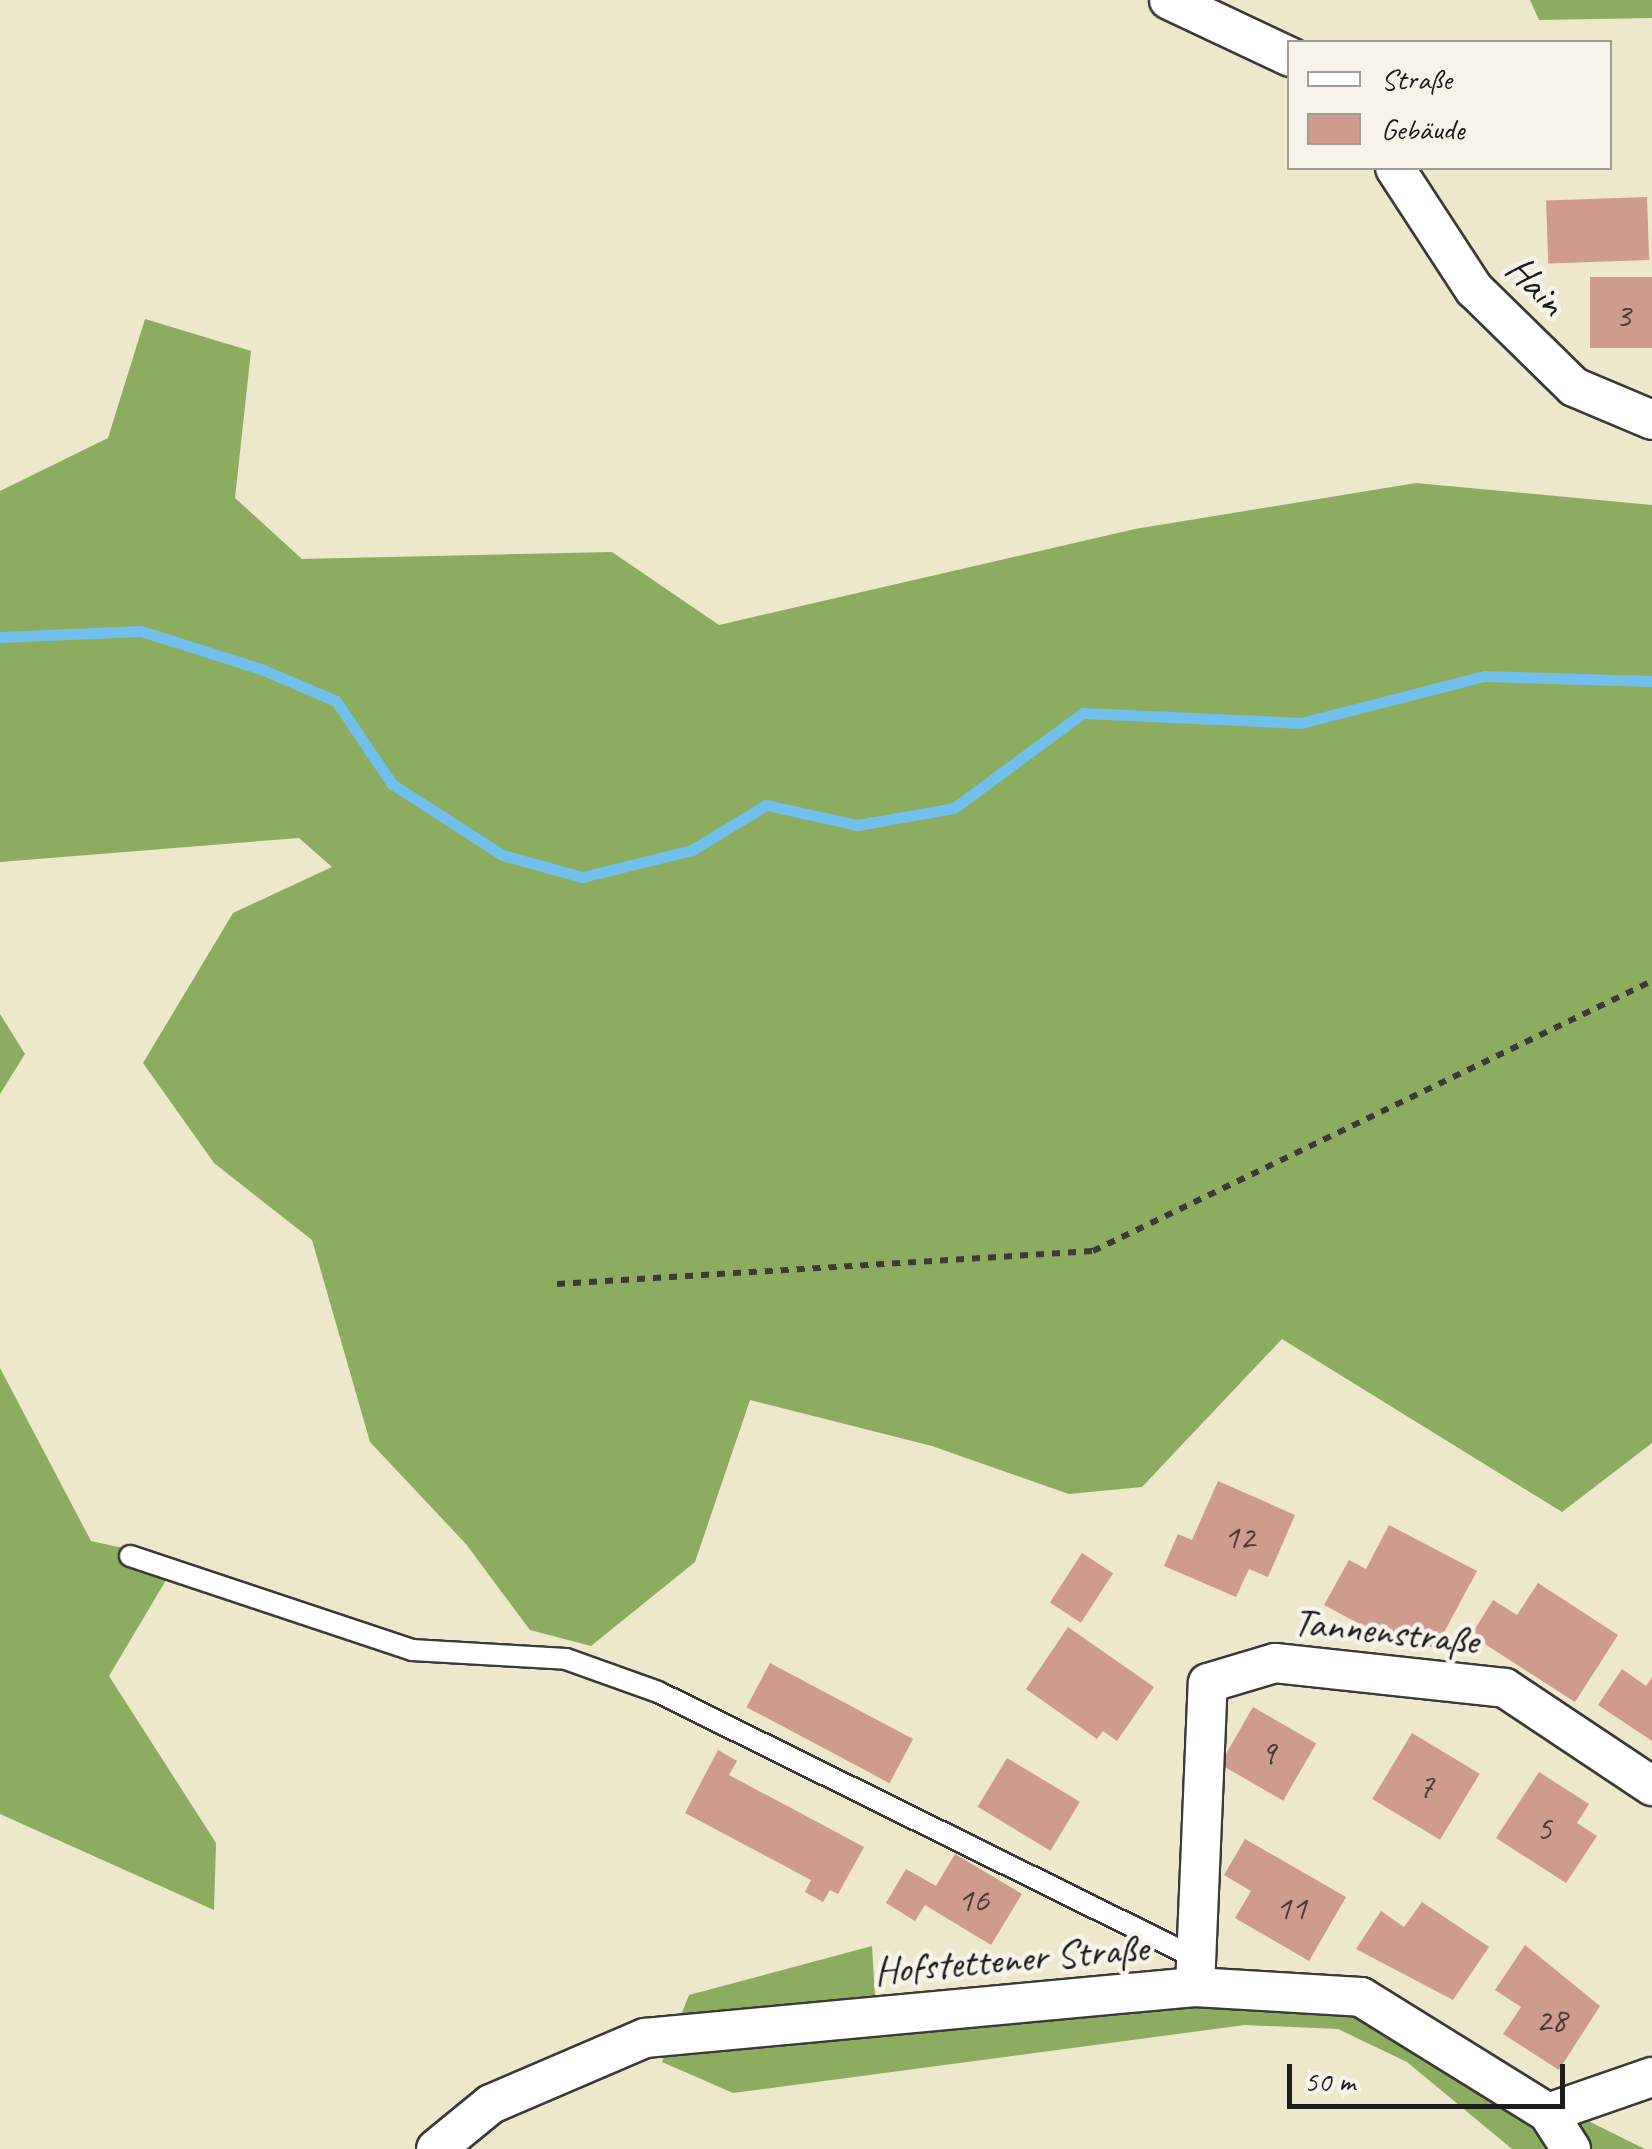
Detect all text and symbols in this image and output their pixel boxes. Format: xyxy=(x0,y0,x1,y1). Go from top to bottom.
legend xyxy=(1287,40,1612,170)
text: Straße xyxy=(1381,60,1452,98)
text: Gebäude xyxy=(1381,110,1464,148)
street label: Hain xyxy=(1496,245,1576,325)
house number: 3 xyxy=(1615,295,1631,337)
house number: 12 xyxy=(1223,1516,1255,1558)
street label: Tannenstraße xyxy=(1291,1597,1481,1665)
house number: 9 xyxy=(1260,1732,1276,1774)
house number: 7 xyxy=(1418,1765,1434,1807)
house number: 5 xyxy=(1536,1808,1552,1850)
house number: 16 xyxy=(957,1879,989,1921)
house number: 11 xyxy=(1275,1887,1307,1929)
street label: Hofstettener Straße xyxy=(871,1923,1151,1995)
house number: 28 xyxy=(1535,1999,1567,2041)
scale bar xyxy=(1292,2044,1570,2106)
text: 50 m xyxy=(1304,2062,1355,2100)

